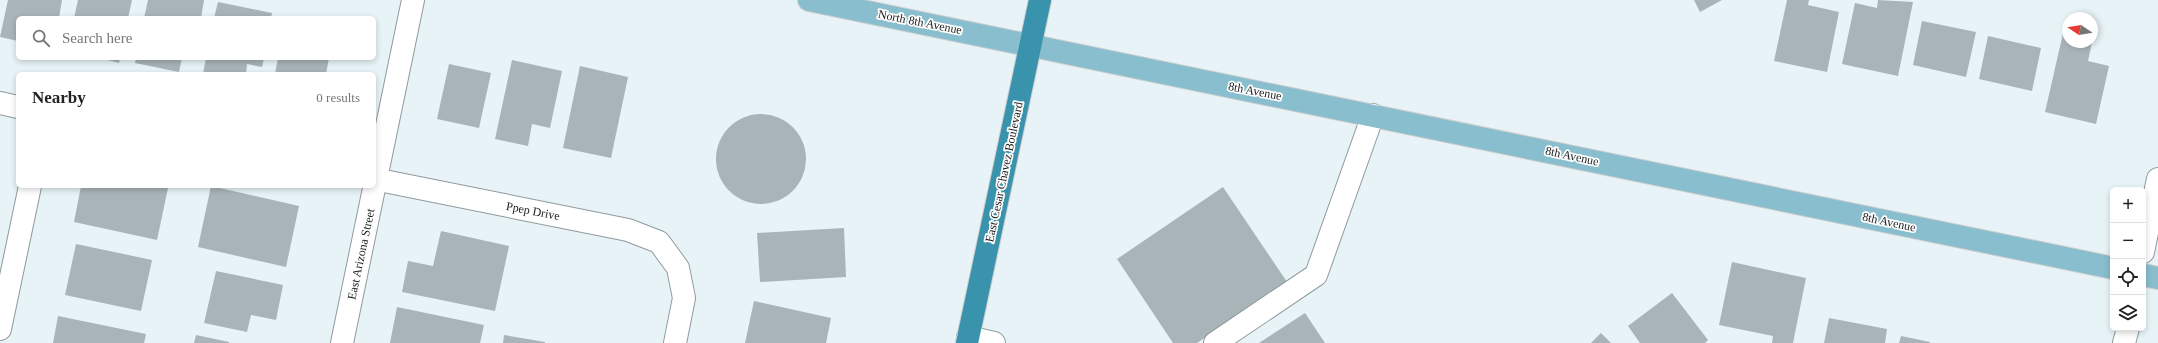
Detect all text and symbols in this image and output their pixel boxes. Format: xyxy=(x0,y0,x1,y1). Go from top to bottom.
street label: North 8th Avenue xyxy=(877,7,963,37)
north arrow xyxy=(2062,12,2098,48)
search box xyxy=(16,16,376,60)
icon: search xyxy=(30,27,52,49)
text: Search here xyxy=(62,30,132,46)
street label: 8th Avenue xyxy=(1227,79,1283,103)
text: Nearby xyxy=(32,88,86,107)
text: 0 results xyxy=(316,90,360,105)
street label: East Cesar Chavez Boulevard xyxy=(982,101,1026,243)
street label: 8th Avenue xyxy=(1544,144,1600,168)
map controls xyxy=(2110,187,2146,331)
button: + xyxy=(2110,187,2146,223)
street label: Ppep Drive xyxy=(505,199,561,223)
street label: East Arizona Street xyxy=(345,207,378,301)
street label: 8th Avenue xyxy=(1861,210,1917,234)
button: − xyxy=(2110,223,2146,259)
button: locate xyxy=(2110,259,2146,295)
button: layers xyxy=(2110,295,2146,331)

